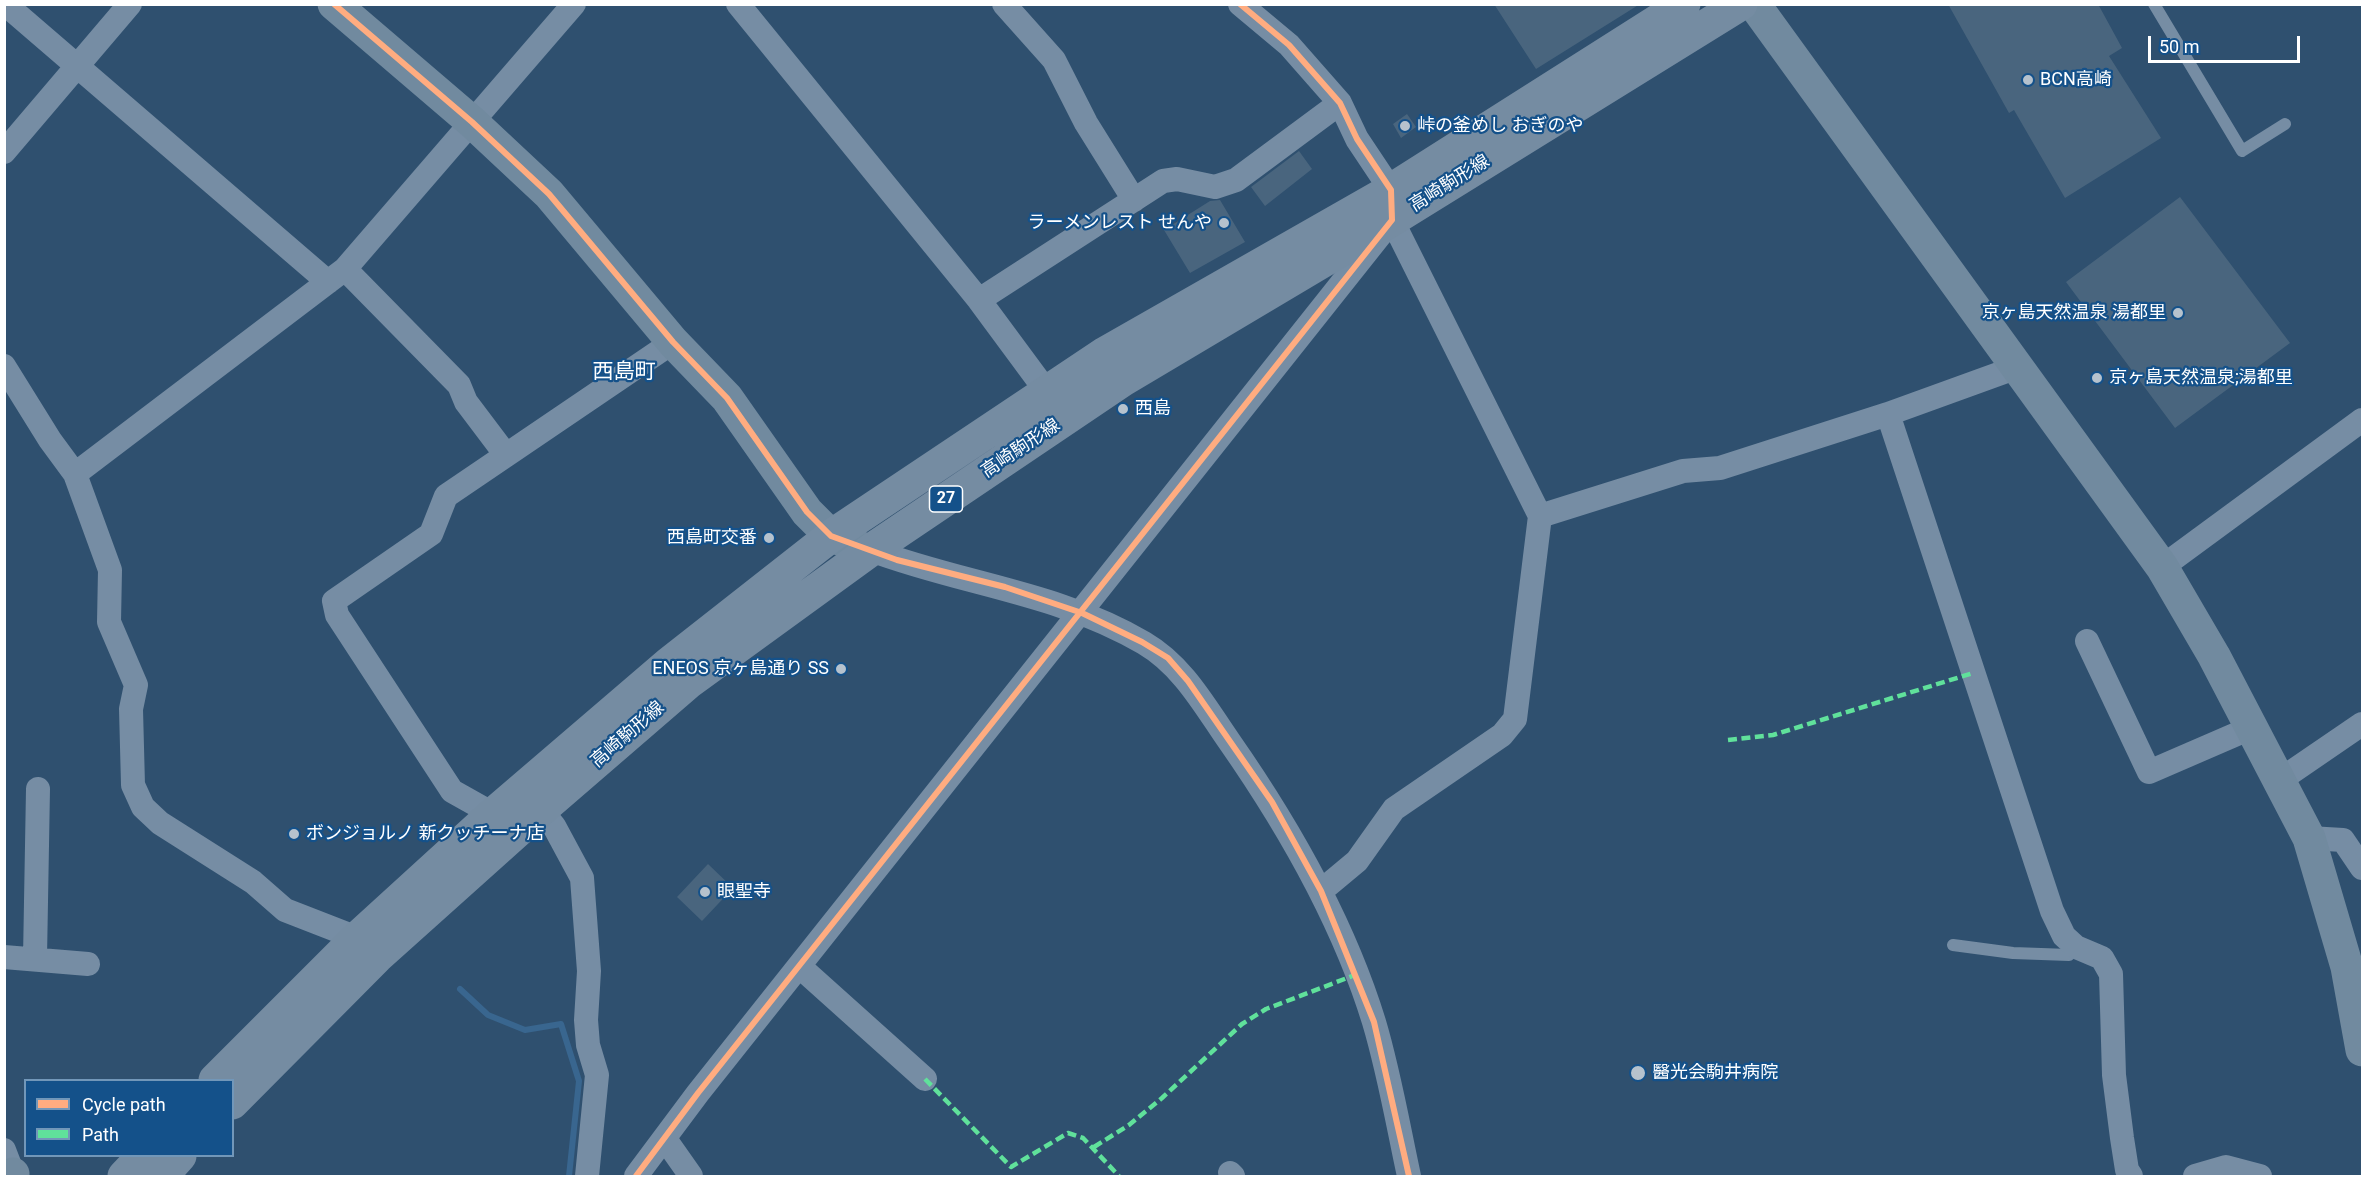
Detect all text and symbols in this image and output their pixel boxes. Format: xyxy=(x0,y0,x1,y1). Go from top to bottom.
scale bar xyxy=(2151,24,2302,62)
text: 50 m xyxy=(2159,36,2199,57)
place label: BCN高崎 xyxy=(2040,69,2112,91)
marker: BCN高崎 xyxy=(2021,73,2035,87)
place label: 峠の釜めし おぎのや xyxy=(1417,115,1583,137)
marker: 峠の釜めし おぎのや xyxy=(1398,119,1412,133)
street label: 高崎駒形線 xyxy=(1406,151,1494,217)
place label: ラーメンレスト せんや xyxy=(1028,212,1212,234)
marker: ラーメンレスト せんや xyxy=(1217,216,1231,230)
place label: 京ヶ島天然温泉 湯都里 xyxy=(1982,302,2166,324)
marker: 京ヶ島天然温泉 湯都里 xyxy=(2171,306,2185,320)
district label: 西島町 xyxy=(593,360,655,386)
place label: 京ヶ島天然温泉;湯都里 xyxy=(2109,367,2293,389)
marker: 京ヶ島天然温泉;湯都里 xyxy=(2090,371,2104,385)
place label: 西島 xyxy=(1135,398,1171,420)
marker: 西島 xyxy=(1116,402,1130,416)
street label: 高崎駒形線 xyxy=(978,415,1064,483)
road number: 27 xyxy=(930,486,962,512)
place label: 西島町交番 xyxy=(667,527,757,549)
marker: 西島町交番 xyxy=(762,531,776,545)
place label: ENEOS 京ヶ島通り SS xyxy=(652,658,829,680)
marker: ENEOS 京ヶ島通り SS xyxy=(834,662,848,676)
street label: 高崎駒形線 xyxy=(587,697,669,773)
place label: ボンジョルノ 新クッチーナ店 xyxy=(306,823,544,845)
marker: ボンジョルノ 新クッチーナ店 xyxy=(287,827,301,841)
place label: 眼聖寺 xyxy=(717,881,771,903)
marker: 眼聖寺 xyxy=(698,885,712,899)
place label: 醫光会駒井病院 xyxy=(1652,1062,1778,1084)
marker: 醫光会駒井病院 xyxy=(1629,1064,1647,1082)
legend xyxy=(24,1079,234,1157)
text: Cycle path xyxy=(82,1094,166,1115)
text: Path xyxy=(82,1124,119,1145)

